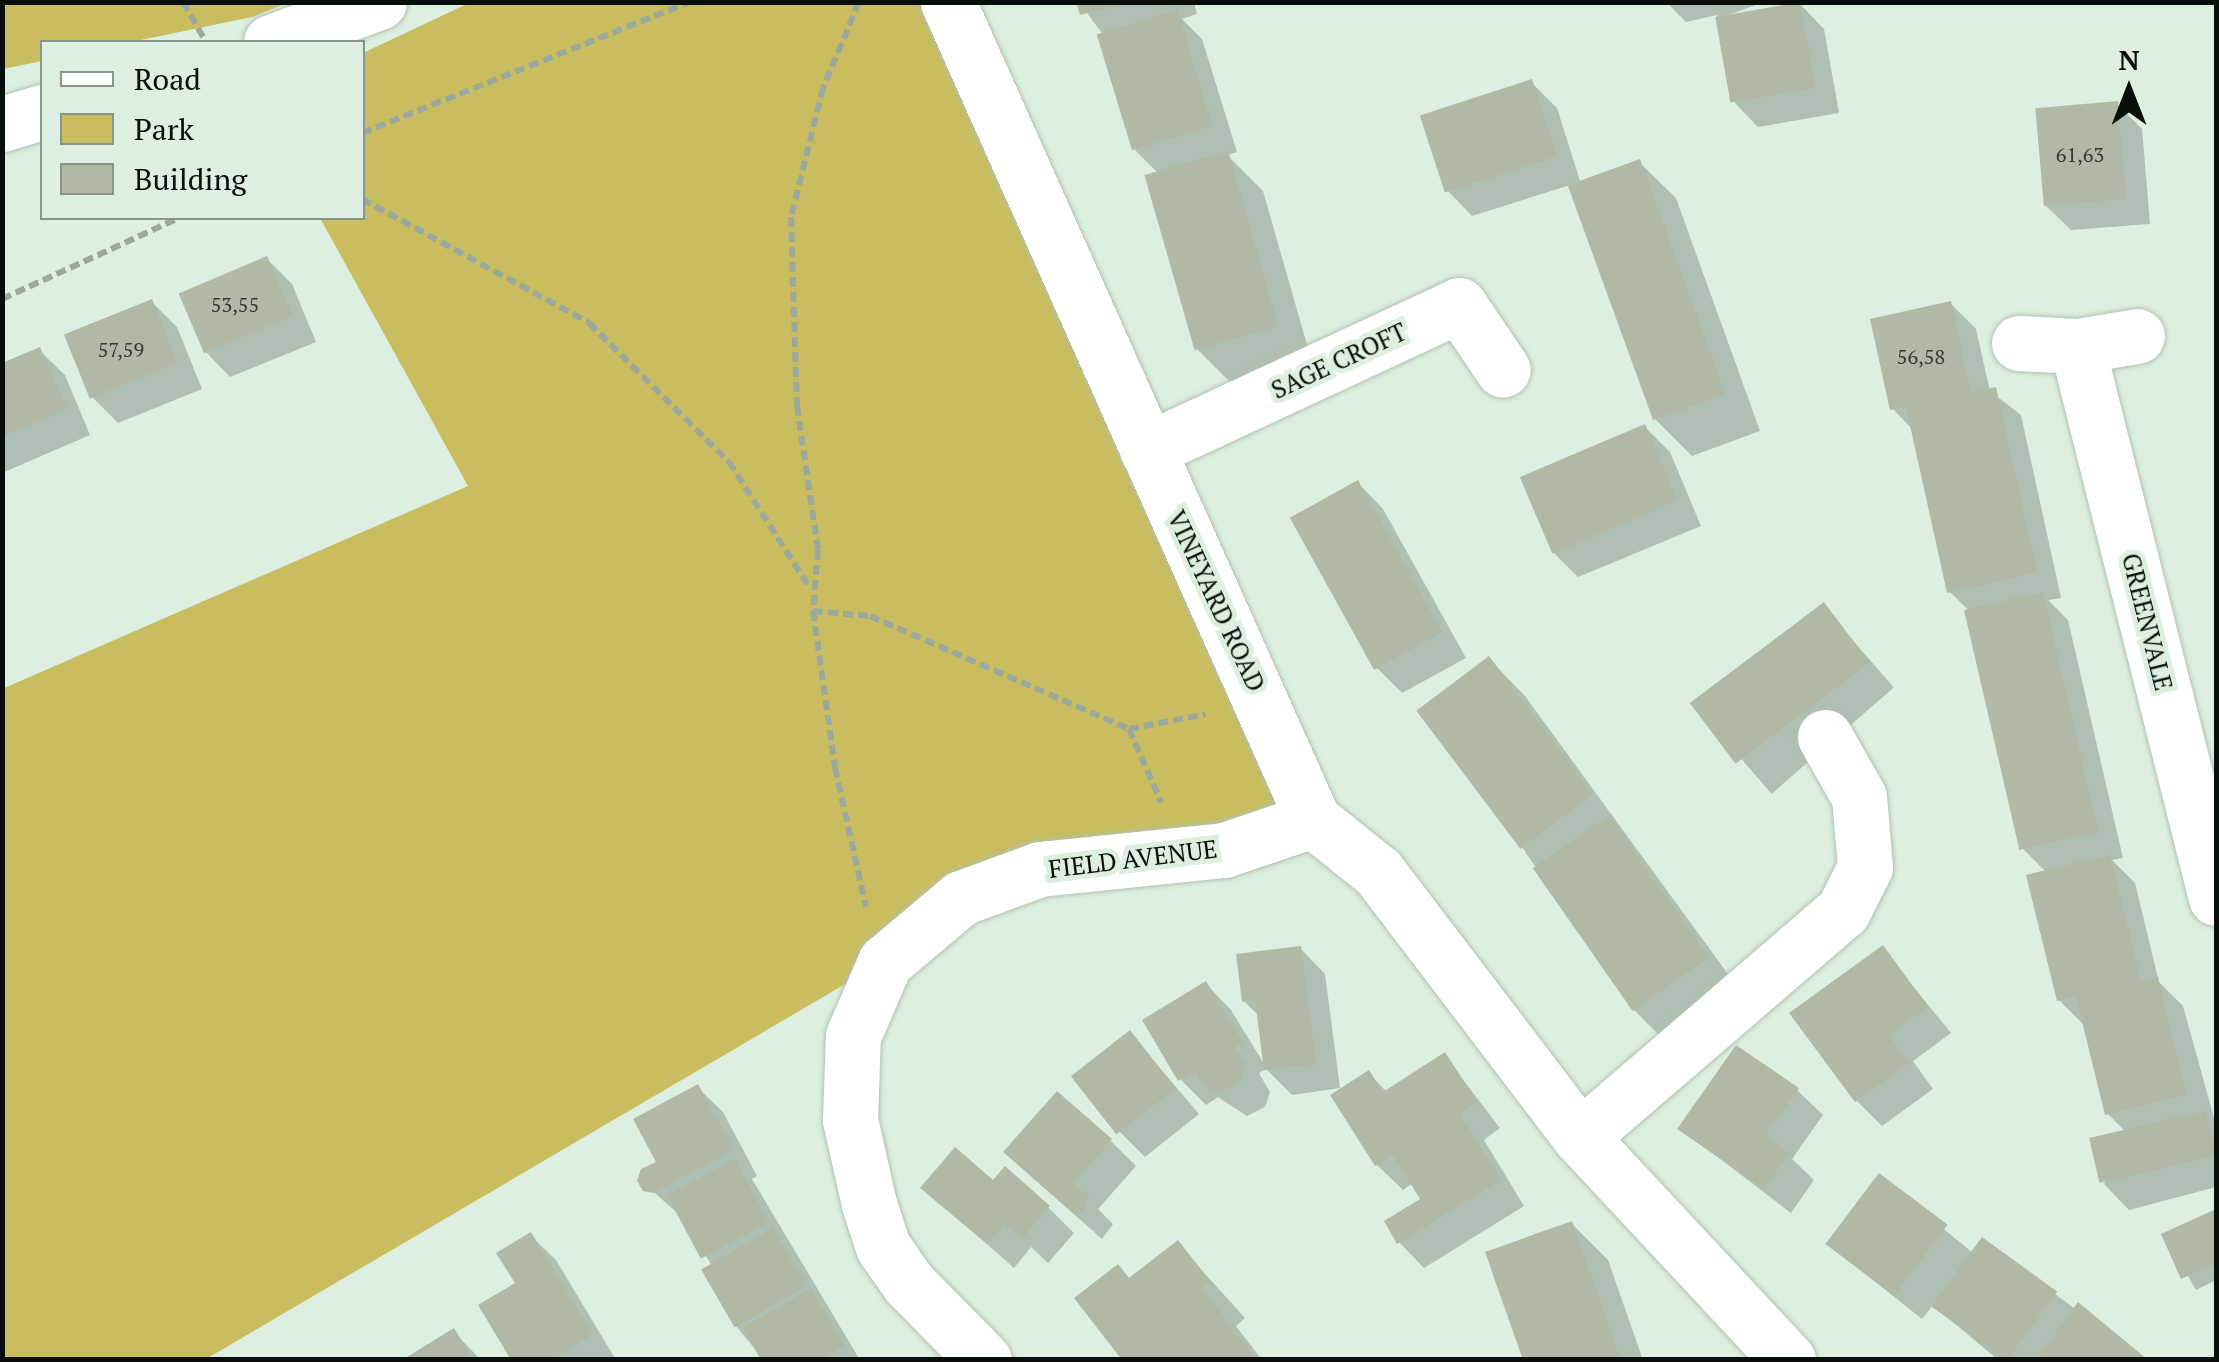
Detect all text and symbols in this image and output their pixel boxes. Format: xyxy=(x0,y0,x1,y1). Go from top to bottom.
legend xyxy=(40,40,365,220)
north arrow xyxy=(2079,40,2179,140)
text: N xyxy=(2118,41,2140,78)
text: Road xyxy=(134,59,201,99)
text: Park xyxy=(134,109,194,149)
house number: 61,63 xyxy=(2056,142,2104,166)
text: Building xyxy=(134,159,247,199)
house number: 53,55 xyxy=(211,292,259,316)
street label: SAGE CROFT xyxy=(1267,317,1411,405)
house number: 57,59 xyxy=(98,337,144,361)
house number: 56,58 xyxy=(1897,344,1945,368)
street label: VINEYARD ROAD xyxy=(1161,506,1271,696)
street label: GREENVALE xyxy=(2115,550,2179,694)
street label: FIELD AVENUE xyxy=(1047,834,1219,884)

